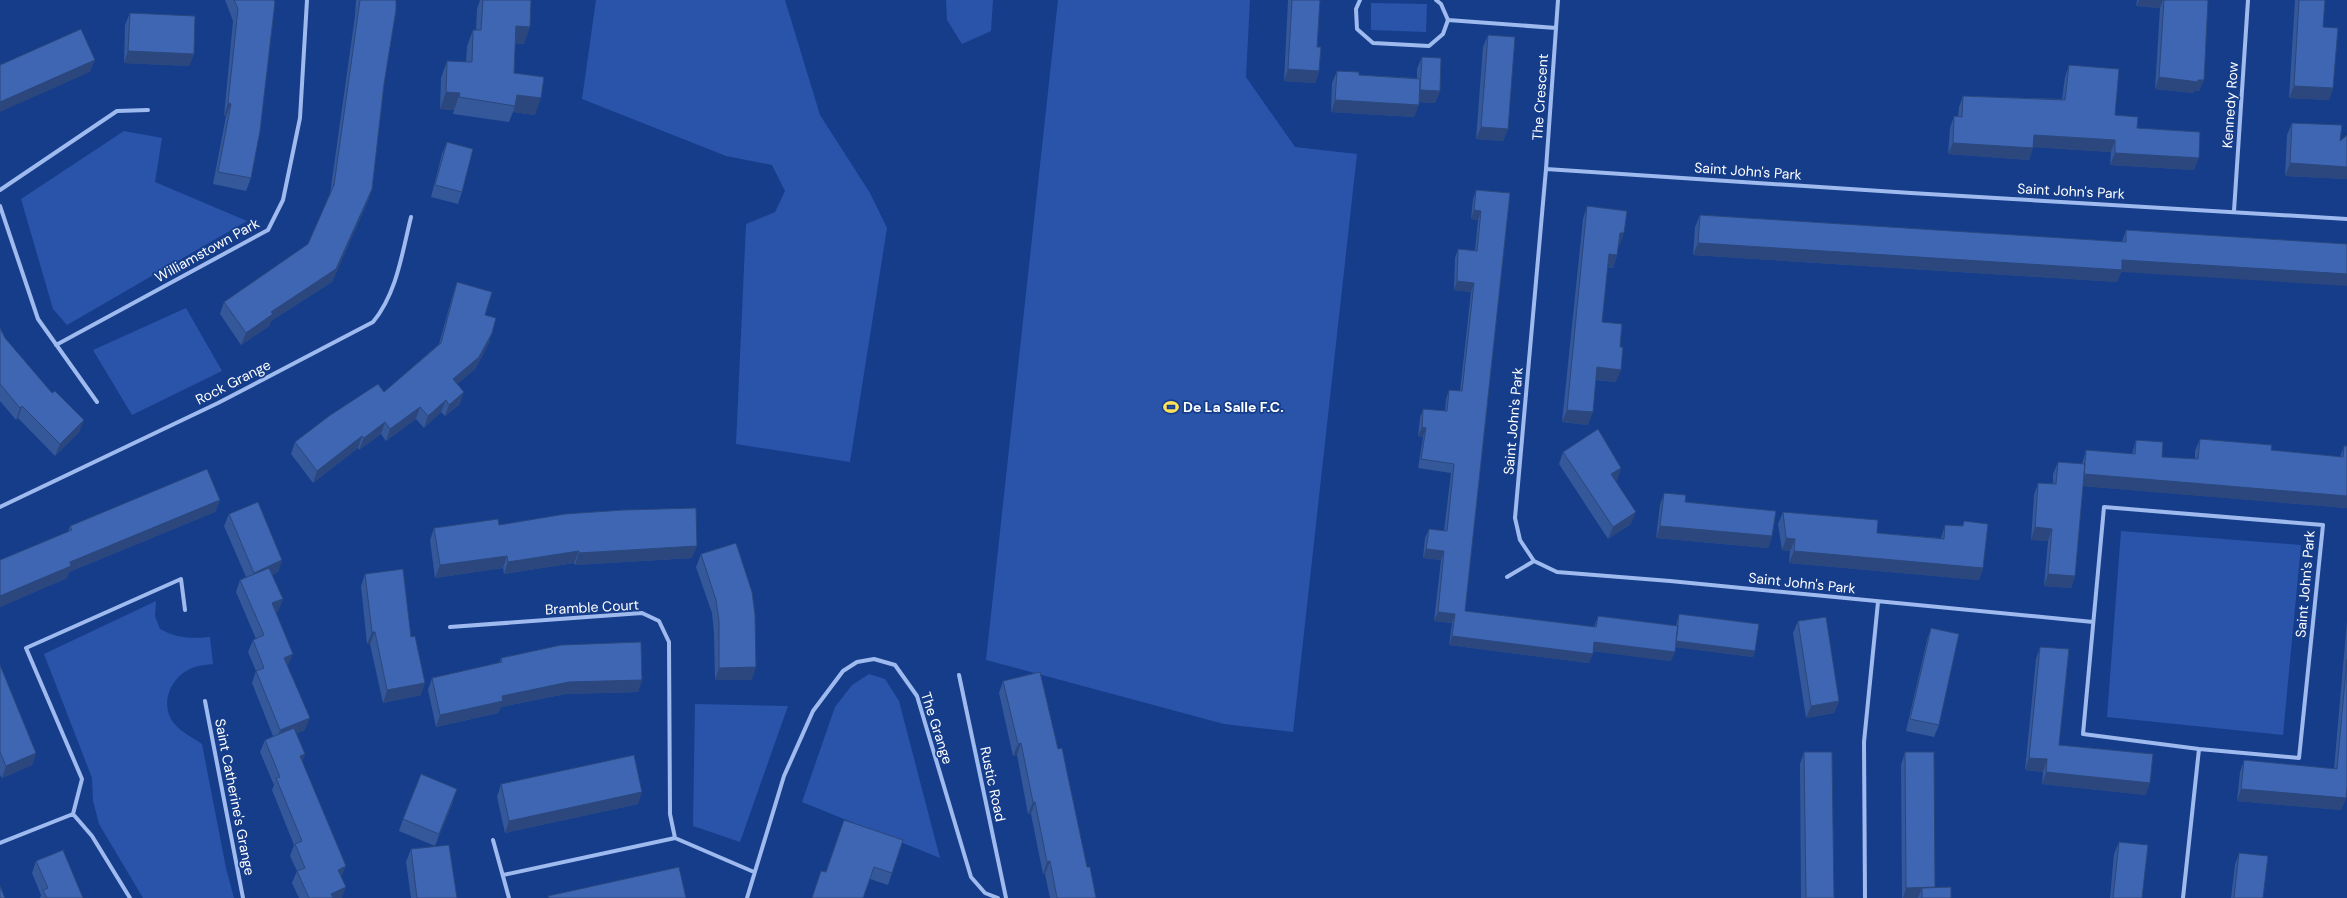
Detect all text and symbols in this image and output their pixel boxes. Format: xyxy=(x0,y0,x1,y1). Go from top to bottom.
street label: The Crescent xyxy=(1528,53,1552,141)
street label: Kennedy Row xyxy=(2218,61,2242,149)
street label: Saint John's Park xyxy=(1694,158,1802,184)
street label: Saint John's Park xyxy=(2017,179,2125,203)
street label: Williamstown Park xyxy=(152,214,262,286)
street label: Rock Grange xyxy=(192,355,274,409)
street label: Saint John's Park xyxy=(1499,367,1527,475)
sports icon: De La Salle F.C. xyxy=(1162,398,1180,416)
place label: De La Salle F.C. xyxy=(1183,398,1284,416)
street label: Saint John's Park xyxy=(2291,530,2319,638)
street label: Saint John's Park xyxy=(1748,568,1856,598)
street label: Bramble Court xyxy=(544,596,640,618)
street label: The Grange xyxy=(917,690,957,766)
street label: Saint Catherine's Grange xyxy=(211,717,259,877)
street label: Rustic Road xyxy=(976,745,1010,823)

